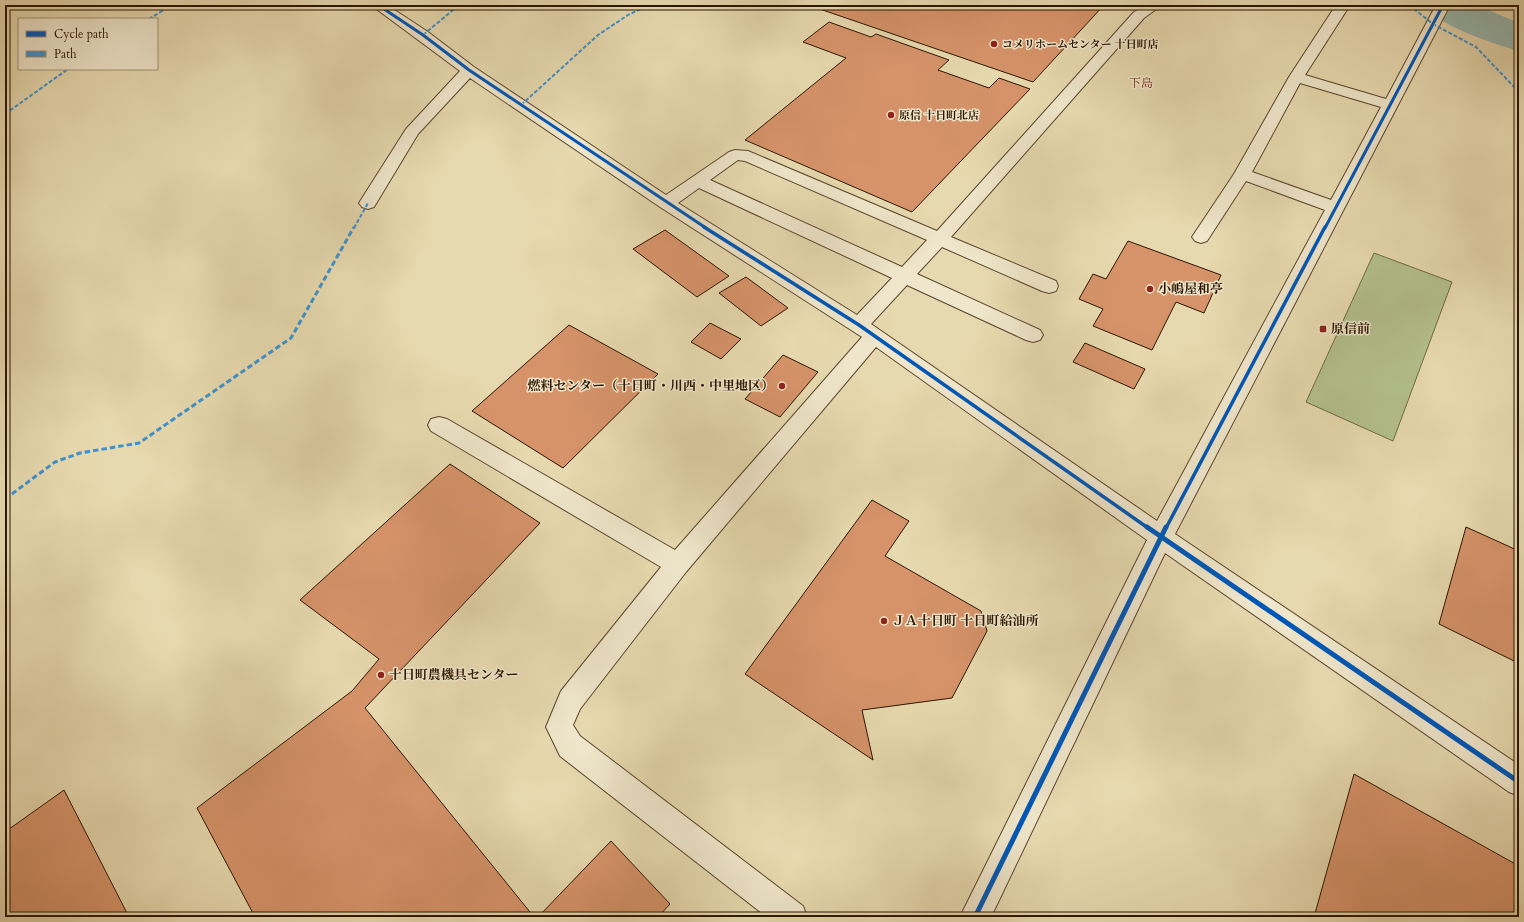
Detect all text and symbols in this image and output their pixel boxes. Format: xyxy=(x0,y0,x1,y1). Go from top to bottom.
legend xyxy=(18,18,158,70)
text: Cycle path xyxy=(54,26,109,42)
place label: コメリホームセンター 十日町店 xyxy=(1002,37,1159,52)
marker: コメリホームセンター 十日町店 xyxy=(989,39,999,49)
text: Path xyxy=(54,46,77,62)
district label: 下島 xyxy=(1129,75,1153,91)
place label: 原信 十日町北店 xyxy=(899,108,979,123)
marker: 原信 十日町北店 xyxy=(886,110,896,120)
place label: 小嶋屋和亭 xyxy=(1158,280,1223,298)
marker: 小嶋屋和亭 xyxy=(1145,284,1155,294)
place label: 原信前 xyxy=(1331,320,1370,338)
marker: 原信前 xyxy=(1318,324,1328,334)
place label: 燃料センター（十日町・川西・中里地区） xyxy=(528,377,774,395)
marker: 燃料センター（十日町・川西・中里地区） xyxy=(777,381,787,391)
place label: ＪＡ十日町 十日町給油所 xyxy=(892,612,1039,630)
marker: ＪＡ十日町 十日町給油所 xyxy=(879,616,889,626)
place label: 十日町農機具センター xyxy=(389,666,518,684)
marker: 十日町農機具センター xyxy=(376,670,386,680)

